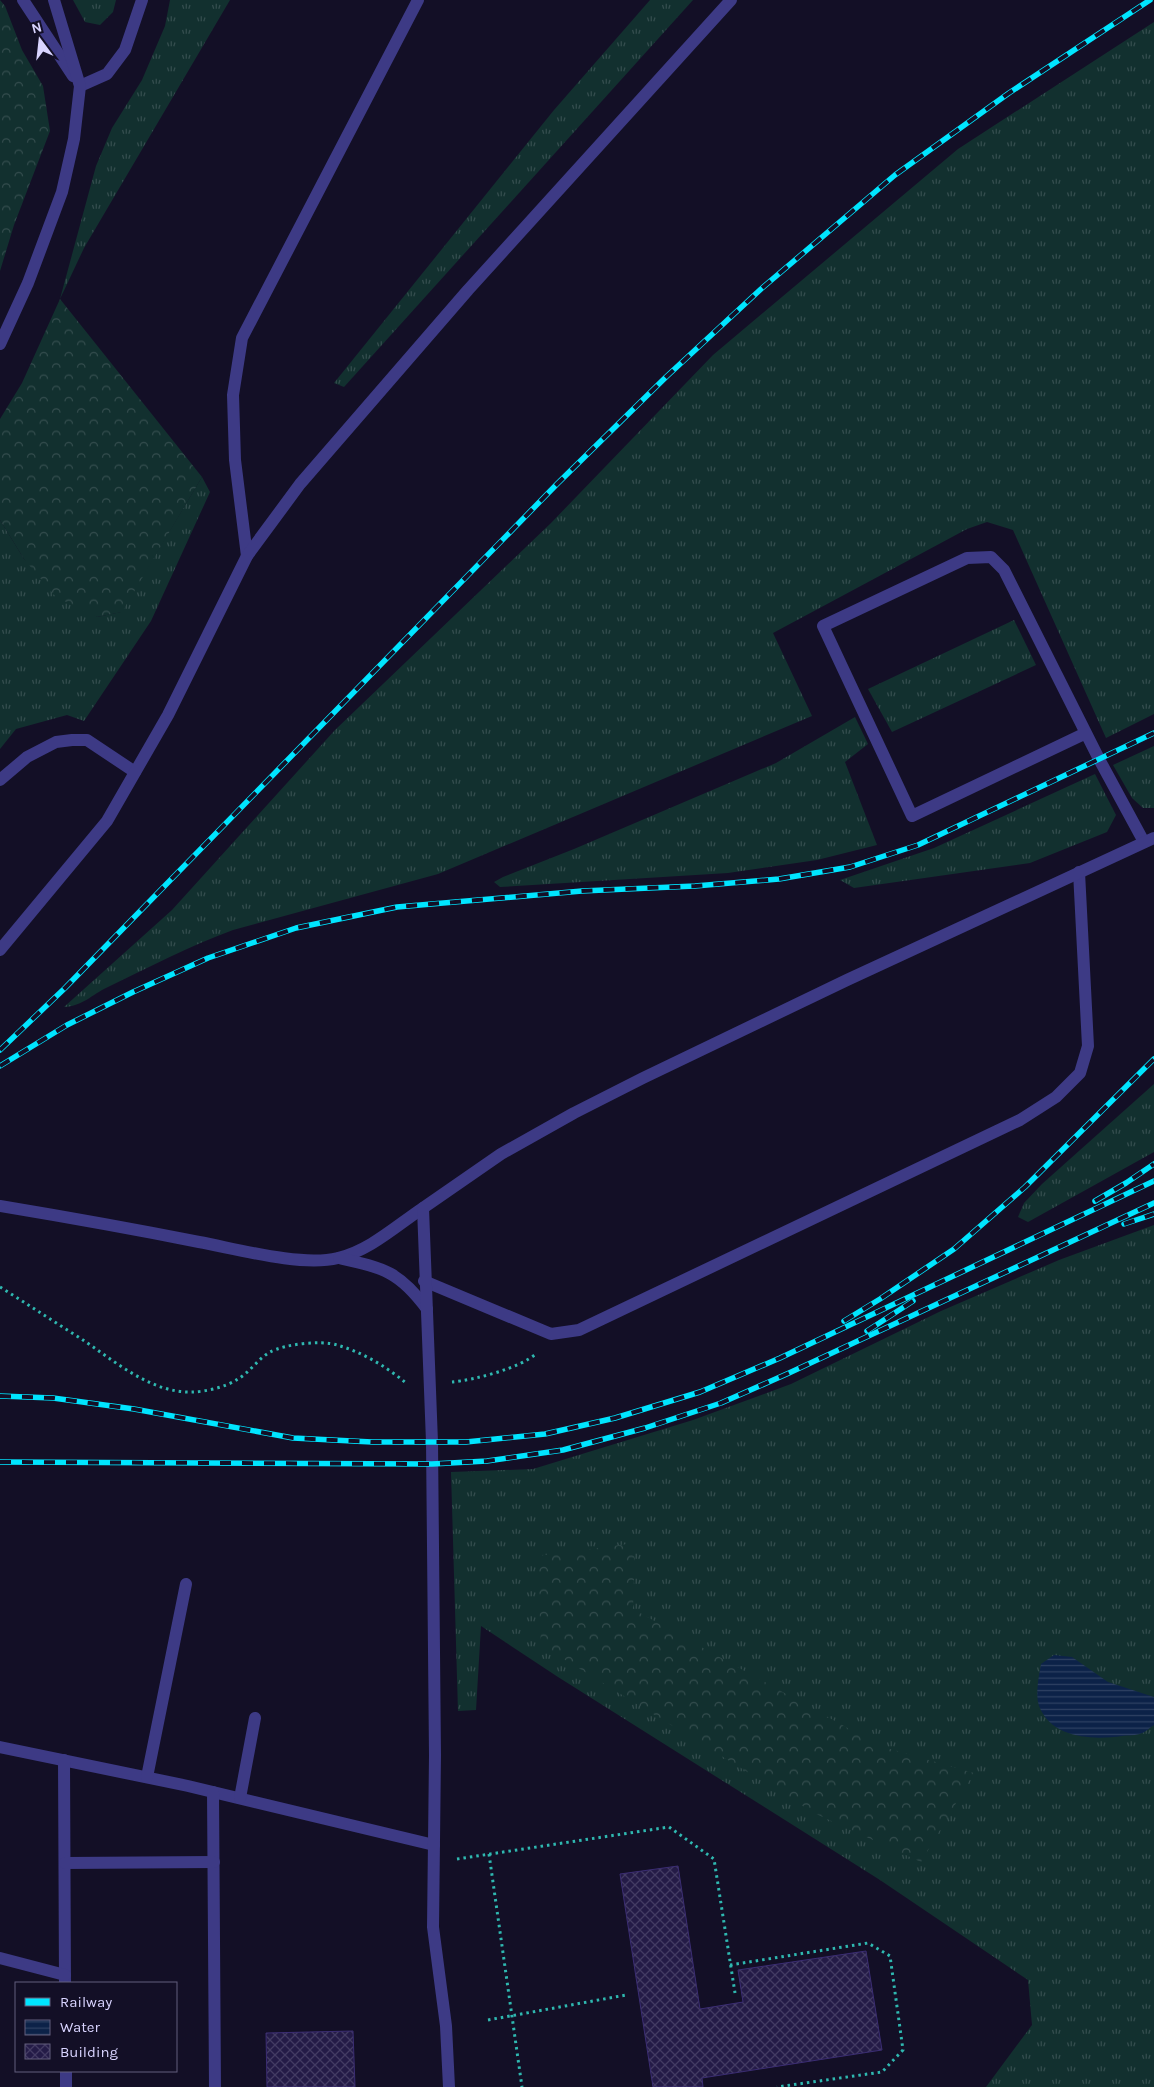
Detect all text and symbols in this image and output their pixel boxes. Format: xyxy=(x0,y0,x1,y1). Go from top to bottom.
north arrow xyxy=(15,15,65,65)
text: N xyxy=(30,18,44,37)
legend xyxy=(15,1982,178,2072)
text: Railway xyxy=(60,1993,112,2011)
text: Water xyxy=(60,2018,101,2036)
text: Building xyxy=(60,2043,118,2061)

